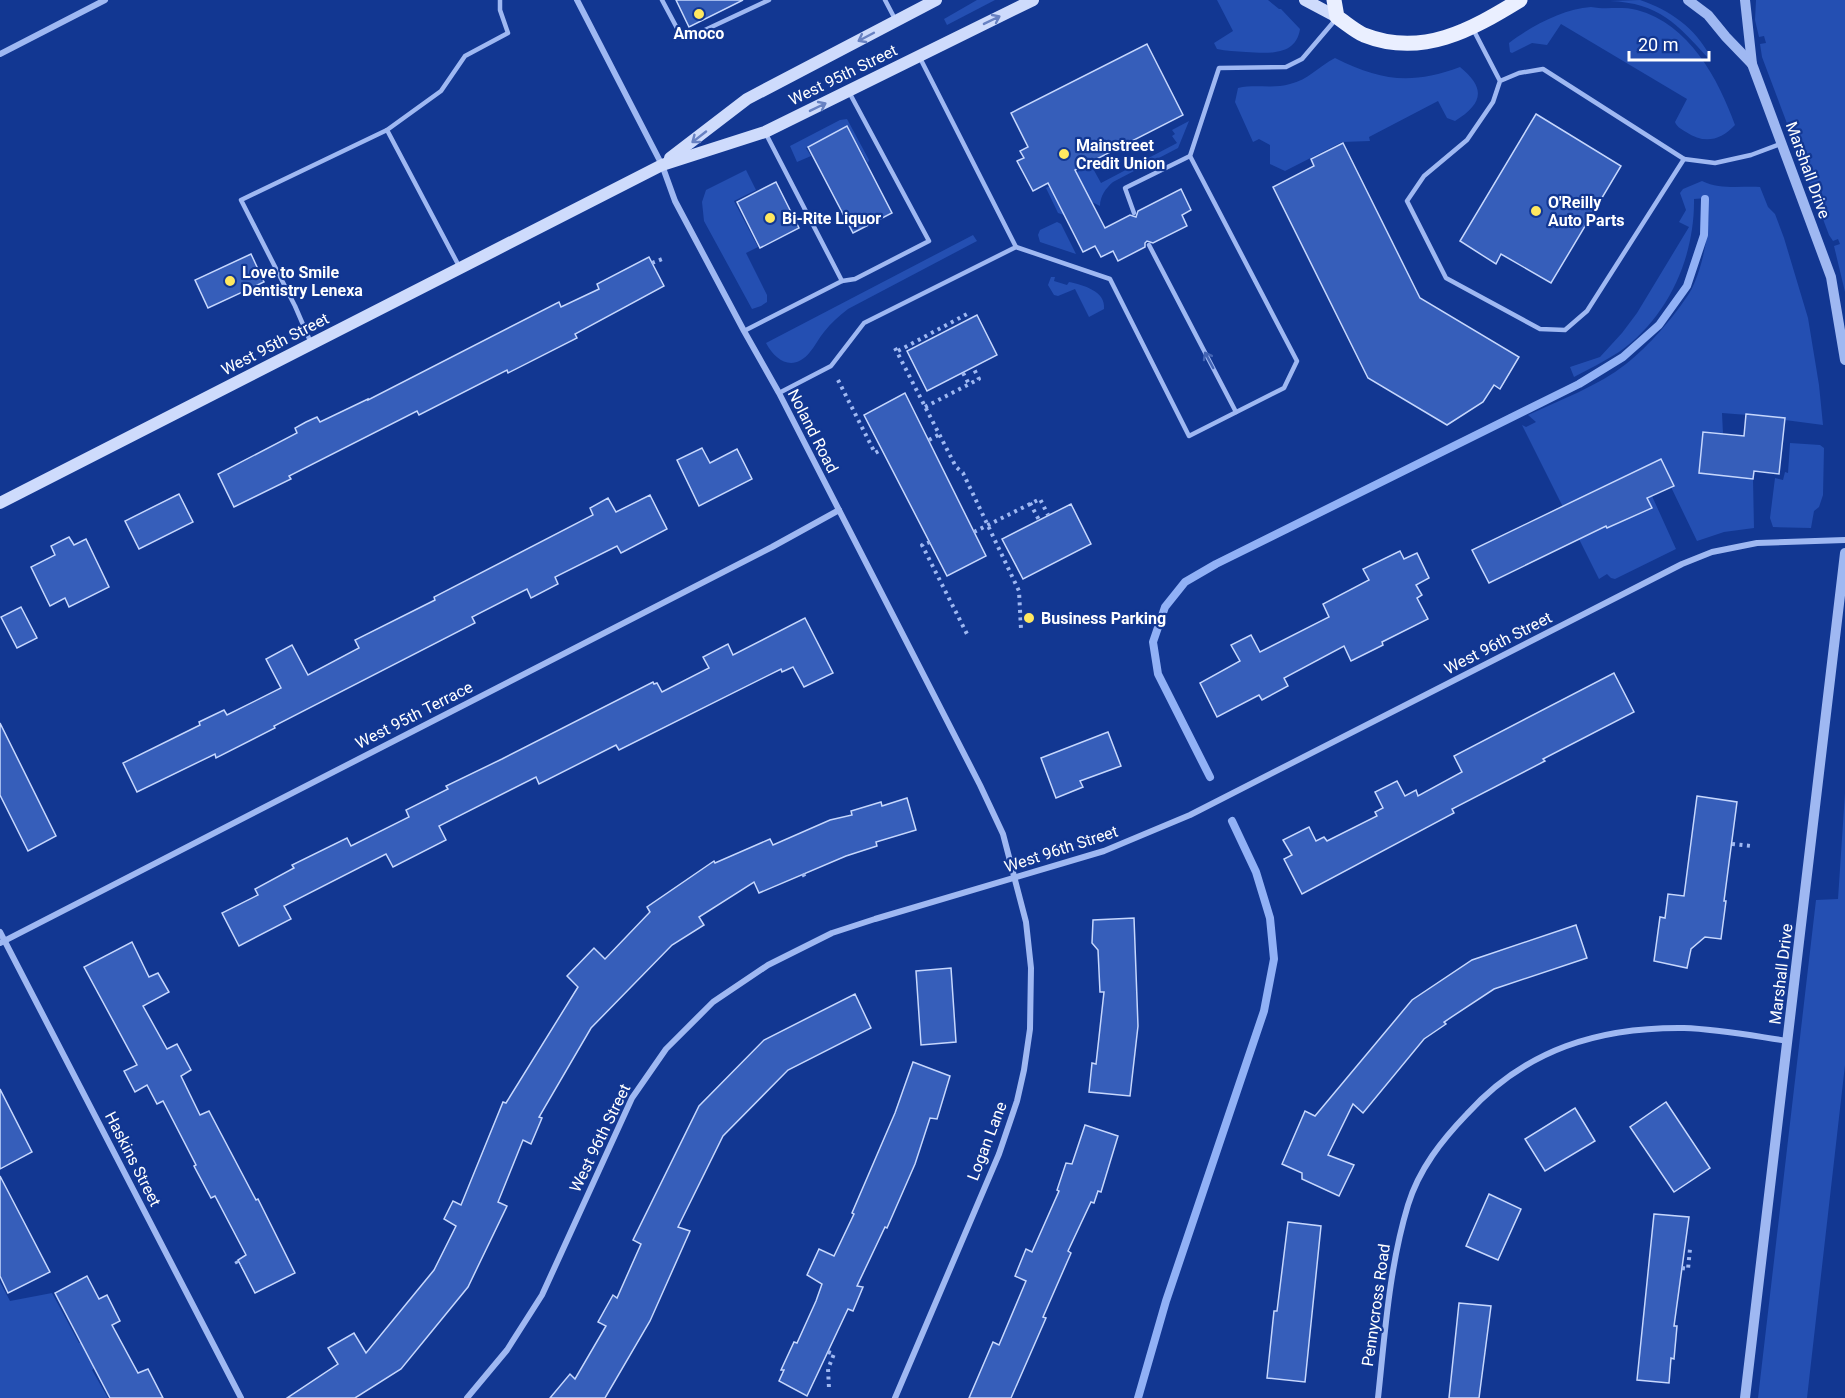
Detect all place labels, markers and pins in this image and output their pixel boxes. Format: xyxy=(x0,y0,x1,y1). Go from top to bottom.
marker: Amoco xyxy=(692,7,706,21)
place label: Amoco xyxy=(674,24,724,43)
place label: Mainstreet Credit Union xyxy=(1076,136,1165,173)
marker: Mainstreet Credit Union xyxy=(1057,147,1071,161)
place label: O'Reilly Auto Parts xyxy=(1548,193,1625,230)
marker: O'Reilly Auto Parts xyxy=(1529,204,1543,218)
place label: Bi-Rite Liquor xyxy=(782,209,881,228)
marker: Bi-Rite Liquor xyxy=(763,211,777,225)
place label: Love to Smile Dentistry Lenexa xyxy=(242,263,363,300)
marker: Love to Smile Dentistry Lenexa xyxy=(223,274,237,288)
place label: Business Parking xyxy=(1041,609,1166,628)
marker: Business Parking xyxy=(1022,611,1036,625)

